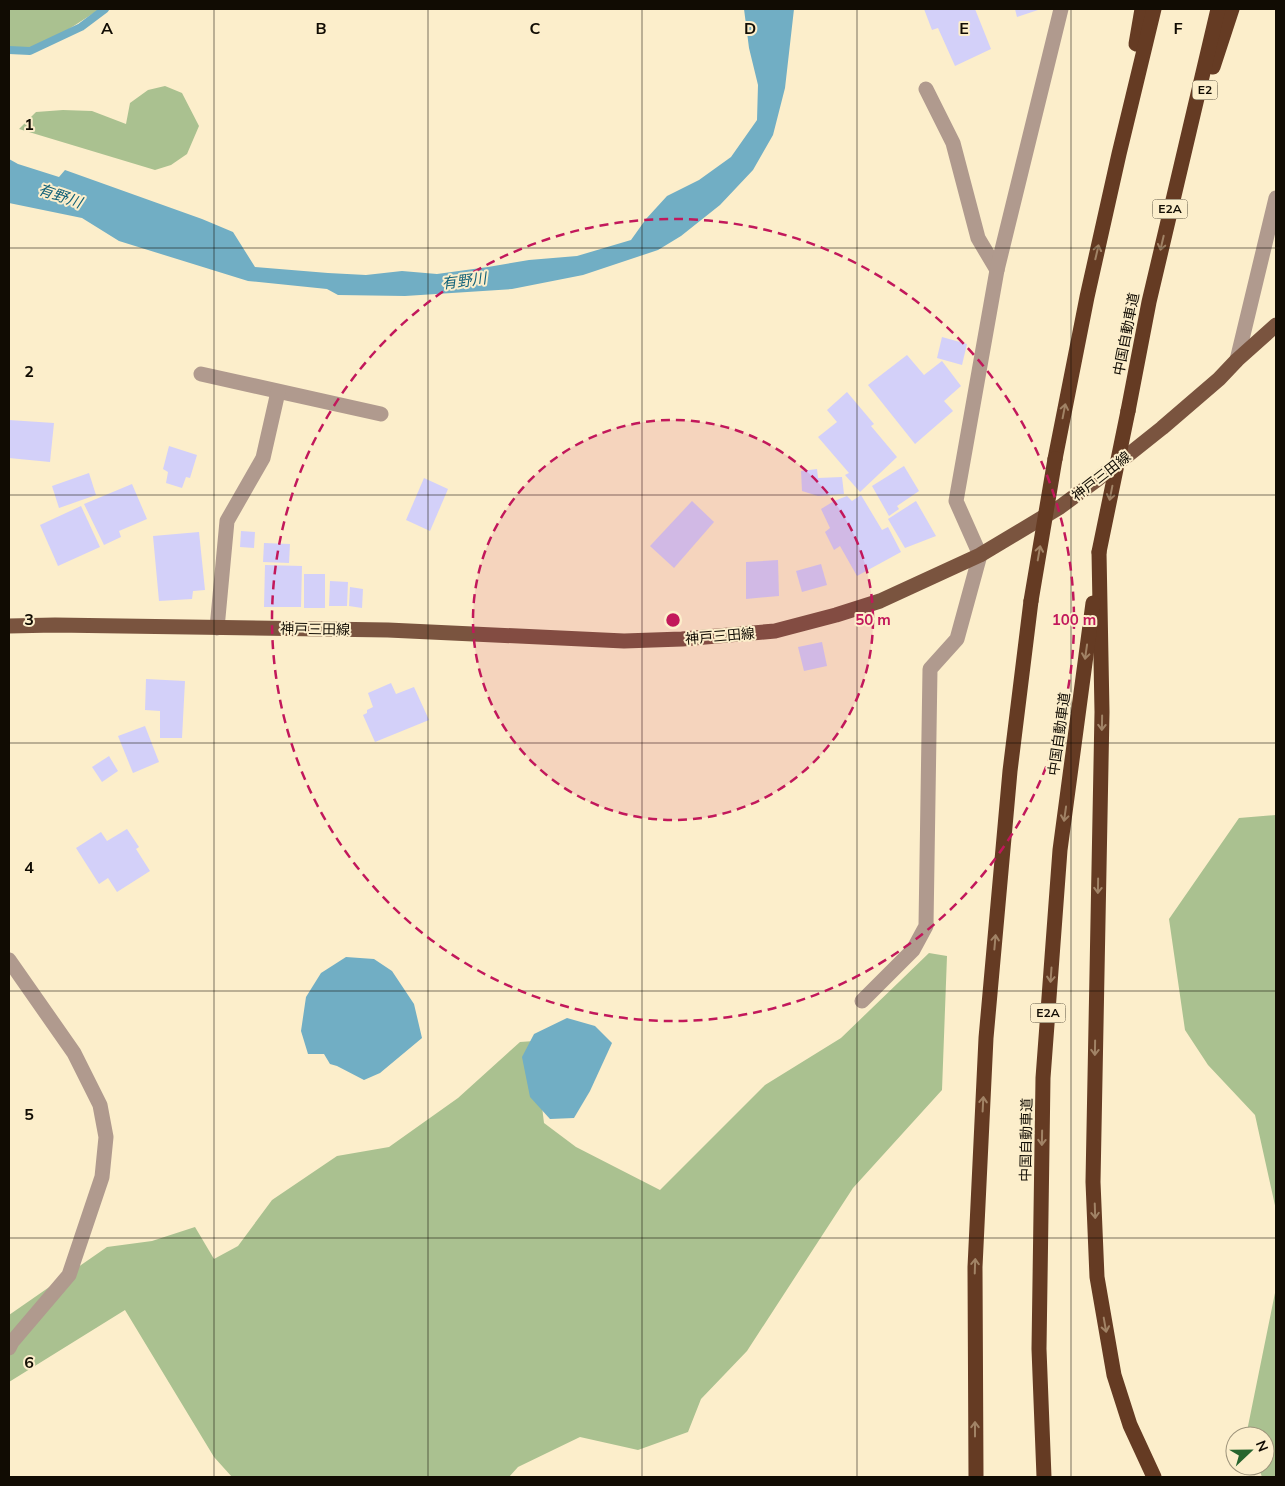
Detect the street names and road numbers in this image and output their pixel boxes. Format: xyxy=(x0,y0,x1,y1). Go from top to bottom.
road number: E2 xyxy=(1192,80,1218,100)
road number: E2A xyxy=(1152,200,1188,218)
street label: 中国自動車道 xyxy=(1109,291,1143,377)
street label: 神戸三田線 xyxy=(1068,447,1134,505)
street label: 神戸三田線 xyxy=(280,619,350,639)
street label: 神戸三田線 xyxy=(684,624,756,648)
street label: 中国自動車道 xyxy=(1044,691,1074,777)
road number: E2A xyxy=(1030,1004,1066,1022)
street label: 中国自動車道 xyxy=(1016,1098,1036,1182)

